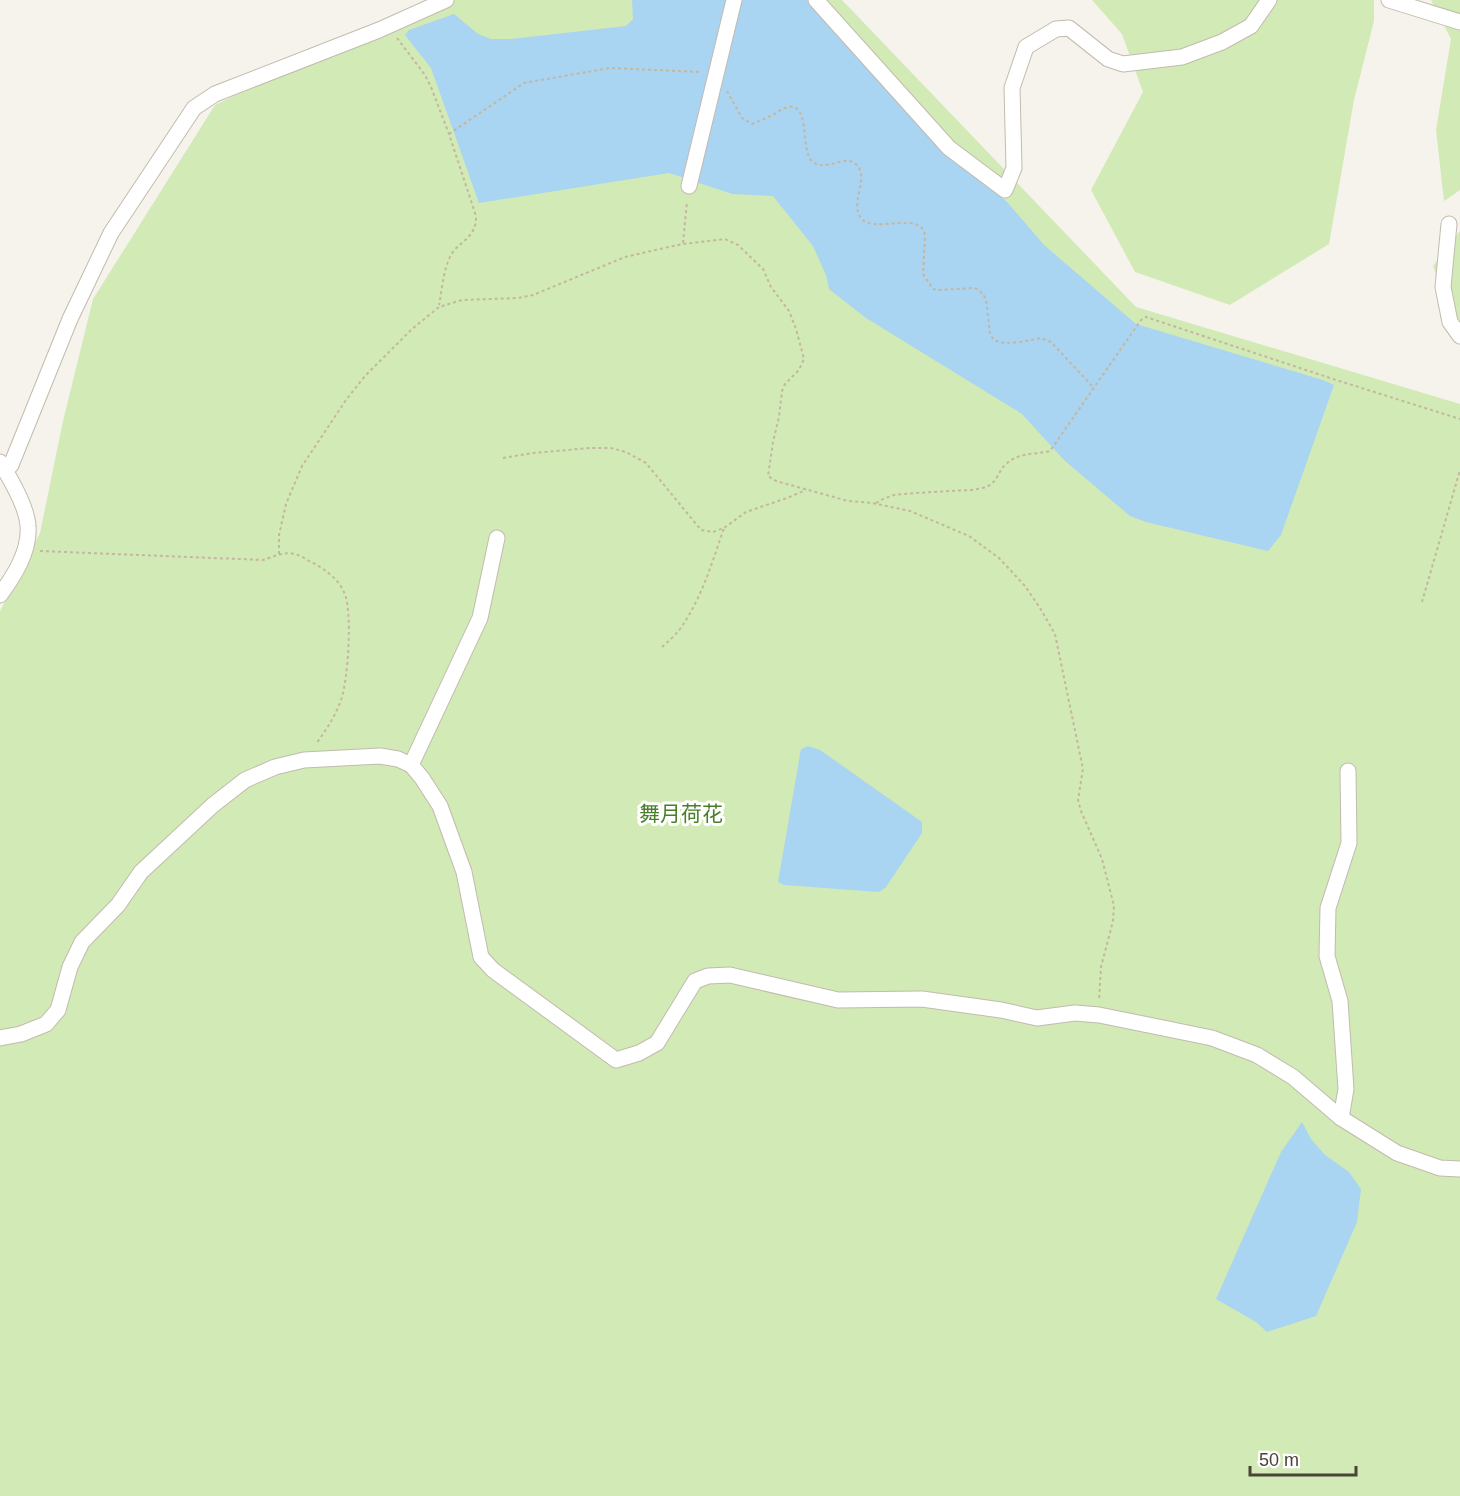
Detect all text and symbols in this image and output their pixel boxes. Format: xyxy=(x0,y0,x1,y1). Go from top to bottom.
park label: 舞月荷花 xyxy=(639,802,723,825)
scale bar xyxy=(1250,1439,1356,1477)
text: 50 m xyxy=(1259,1450,1299,1470)

